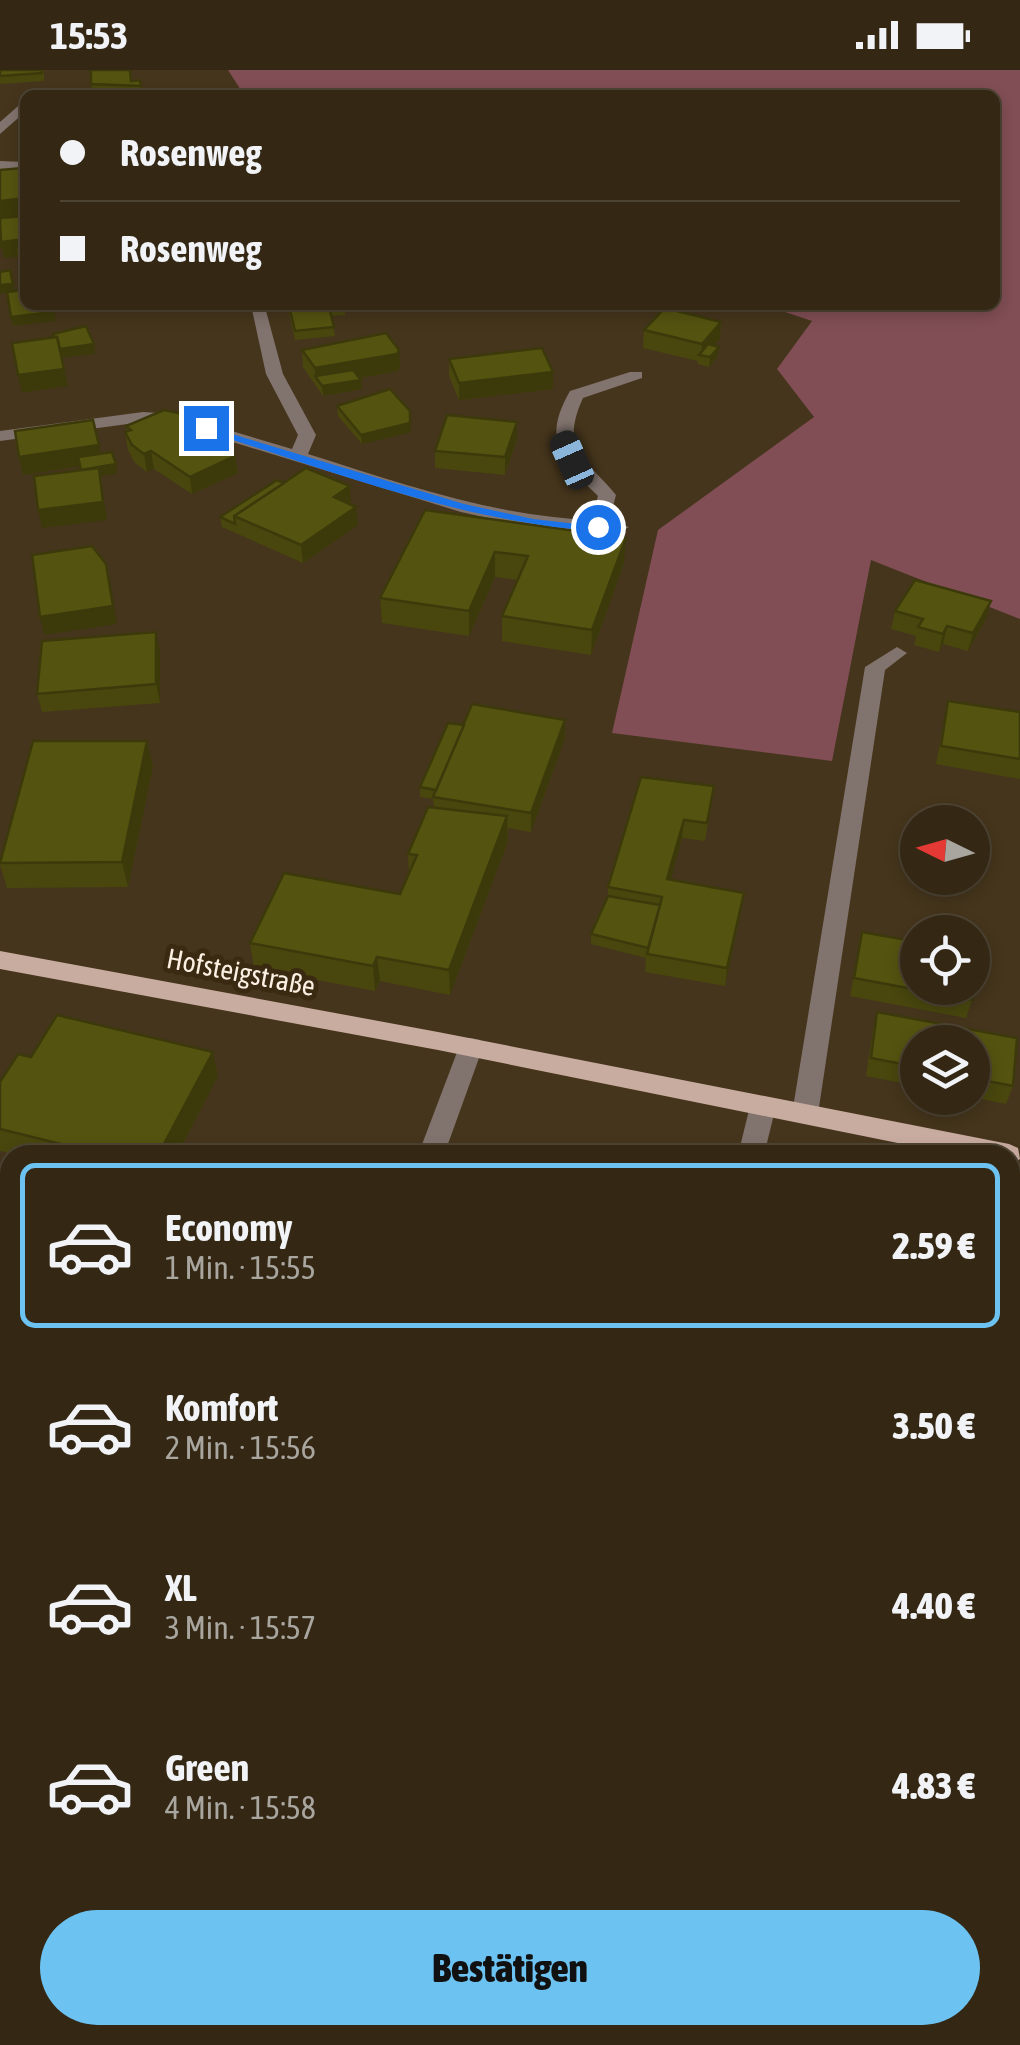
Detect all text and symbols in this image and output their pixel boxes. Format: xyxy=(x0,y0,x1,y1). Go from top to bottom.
text: 15:53 xyxy=(50,14,128,57)
text: Rosenweg xyxy=(120,131,262,174)
text: Rosenweg xyxy=(120,227,262,270)
route end xyxy=(184,406,229,451)
car xyxy=(546,426,598,494)
route start xyxy=(576,505,621,550)
north arrow xyxy=(900,805,990,895)
map controls xyxy=(900,805,990,1115)
button: locate xyxy=(900,915,990,1005)
street label: Hofsteigstraße xyxy=(164,942,318,1002)
button: layers xyxy=(900,1025,990,1115)
icon: car xyxy=(45,1201,135,1291)
text: Economy xyxy=(165,1206,292,1249)
text: 2.59 € xyxy=(892,1224,975,1267)
text: 1 Min. · 15:55 xyxy=(165,1249,316,1286)
icon: car xyxy=(45,1381,135,1471)
text: Komfort xyxy=(165,1386,278,1429)
text: 3.50 € xyxy=(892,1404,975,1447)
text: 2 Min. · 15:56 xyxy=(165,1429,316,1466)
icon: car xyxy=(45,1561,135,1651)
text: XL xyxy=(165,1566,197,1609)
text: 4.40 € xyxy=(892,1584,975,1627)
text: 3 Min. · 15:57 xyxy=(165,1609,316,1646)
icon: car xyxy=(45,1741,135,1831)
text: Green xyxy=(165,1746,249,1789)
text: 4.83 € xyxy=(892,1764,975,1807)
text: 4 Min. · 15:58 xyxy=(165,1789,316,1826)
button: Bestätigen xyxy=(40,1910,980,2025)

